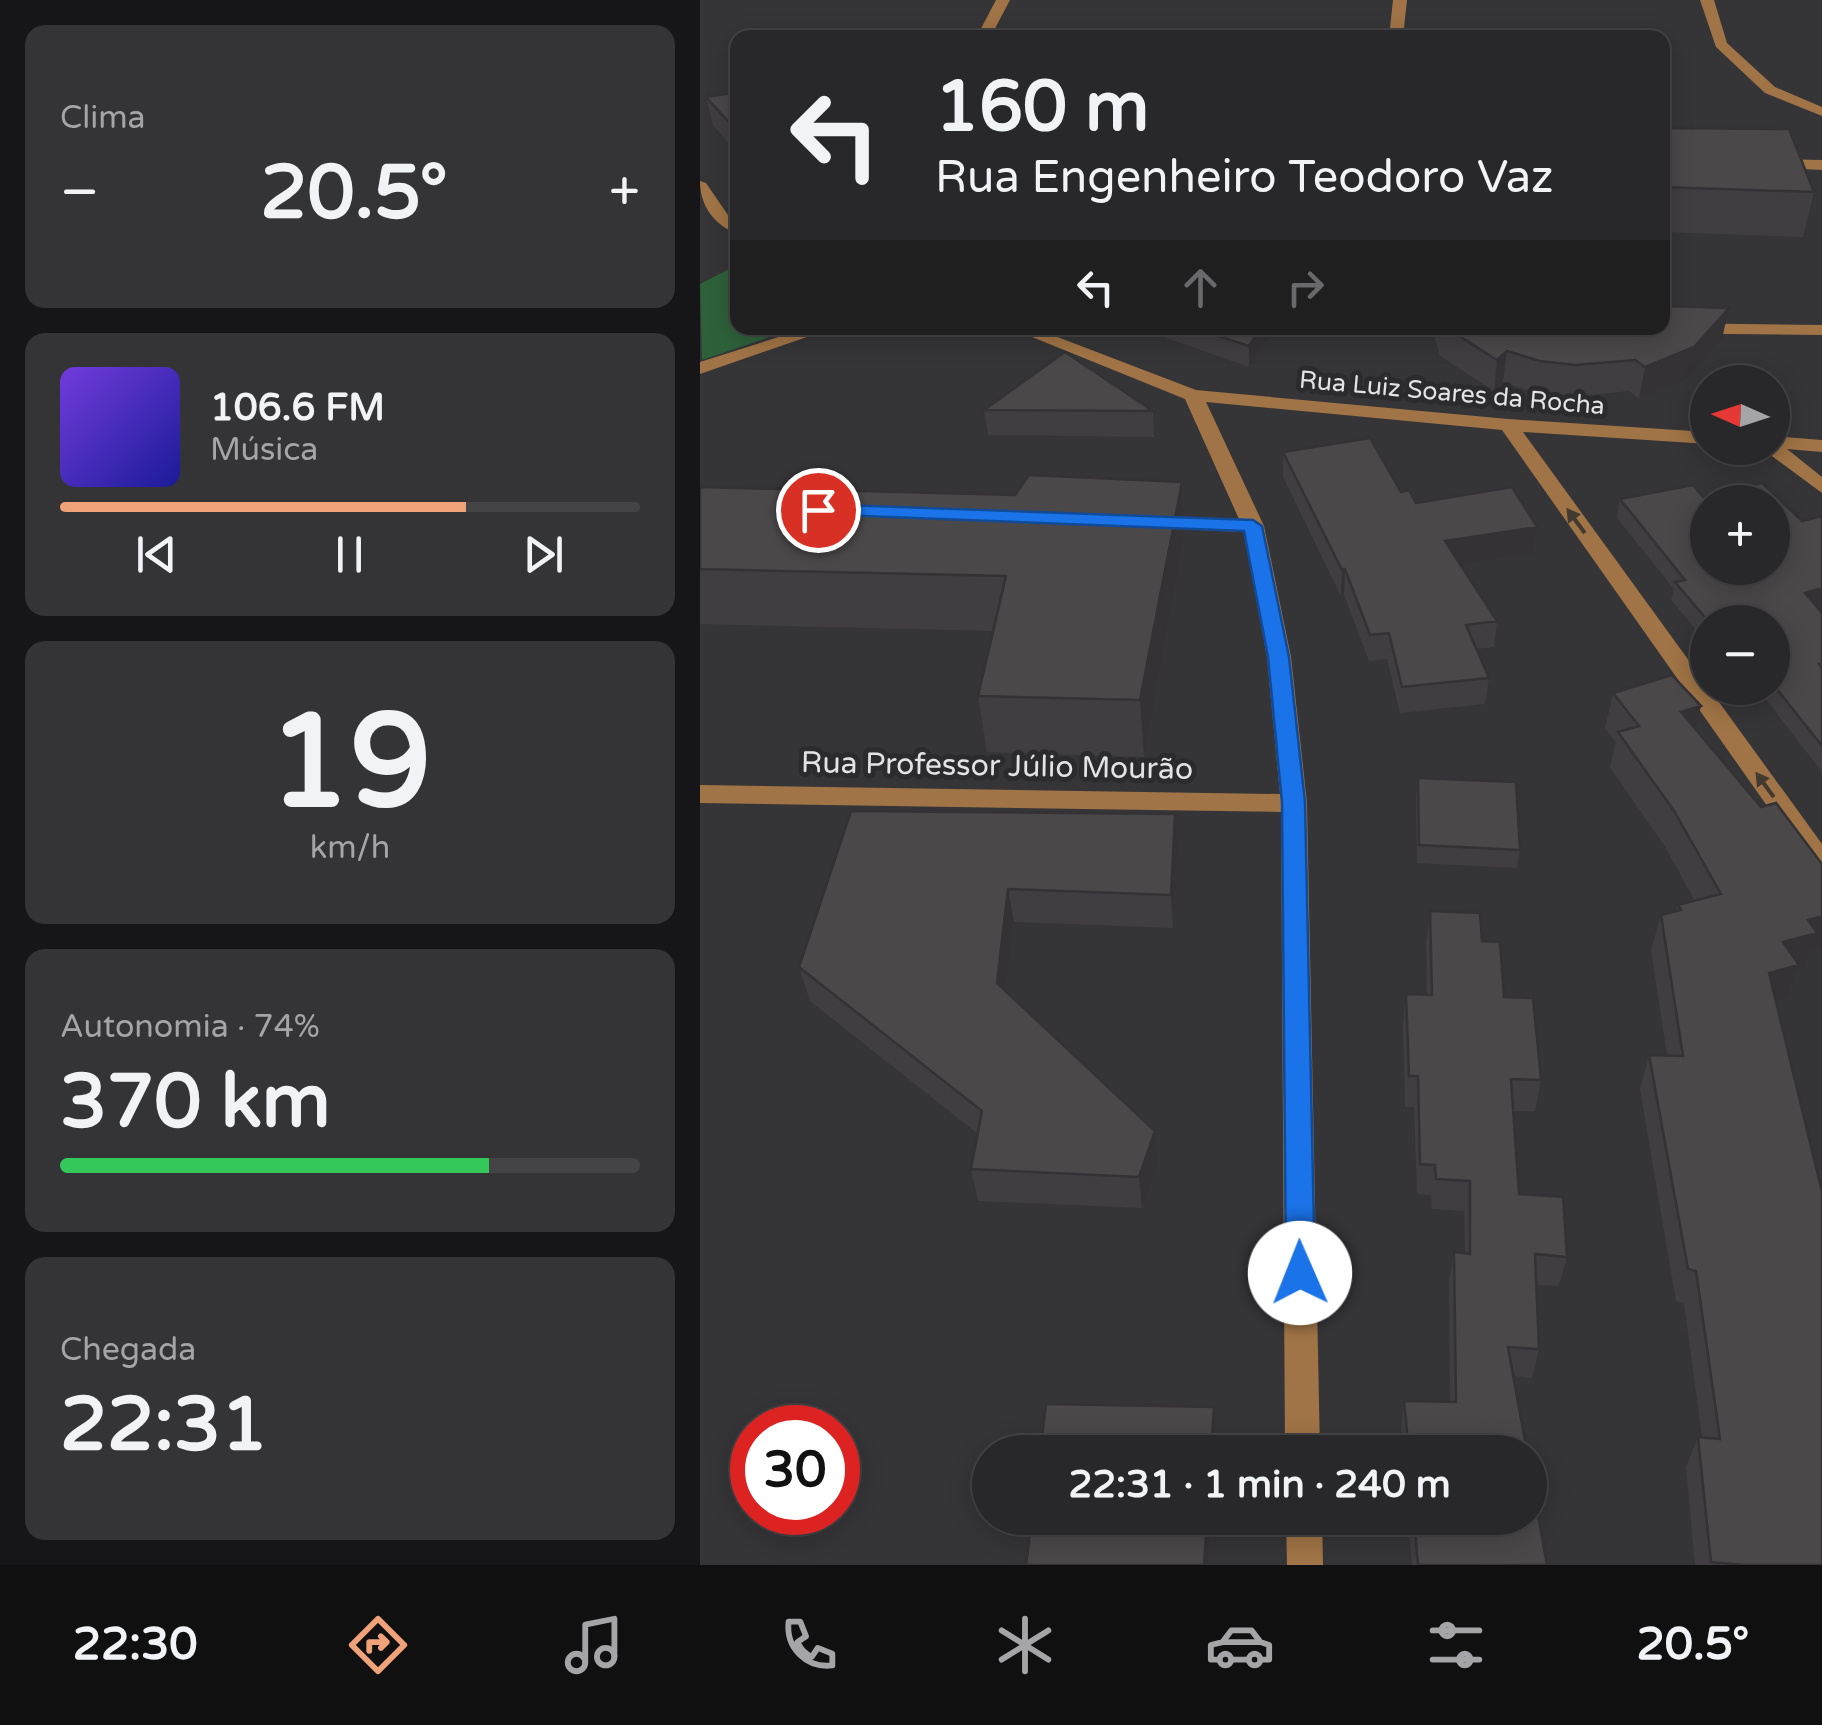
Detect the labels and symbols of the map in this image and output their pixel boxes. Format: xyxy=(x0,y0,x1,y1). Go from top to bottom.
street label: Rua Luiz Soares da Rocha xyxy=(1298,365,1606,421)
north arrow xyxy=(1690,365,1790,465)
pin xyxy=(776,468,861,553)
one-way arrow xyxy=(1567,508,1586,534)
street label: Rua Professor Júlio Mourão xyxy=(801,744,1193,788)
one-way arrow xyxy=(1756,772,1775,798)
position arrow xyxy=(1248,1221,1352,1325)
speed limit sign: 30 xyxy=(730,1405,860,1535)

